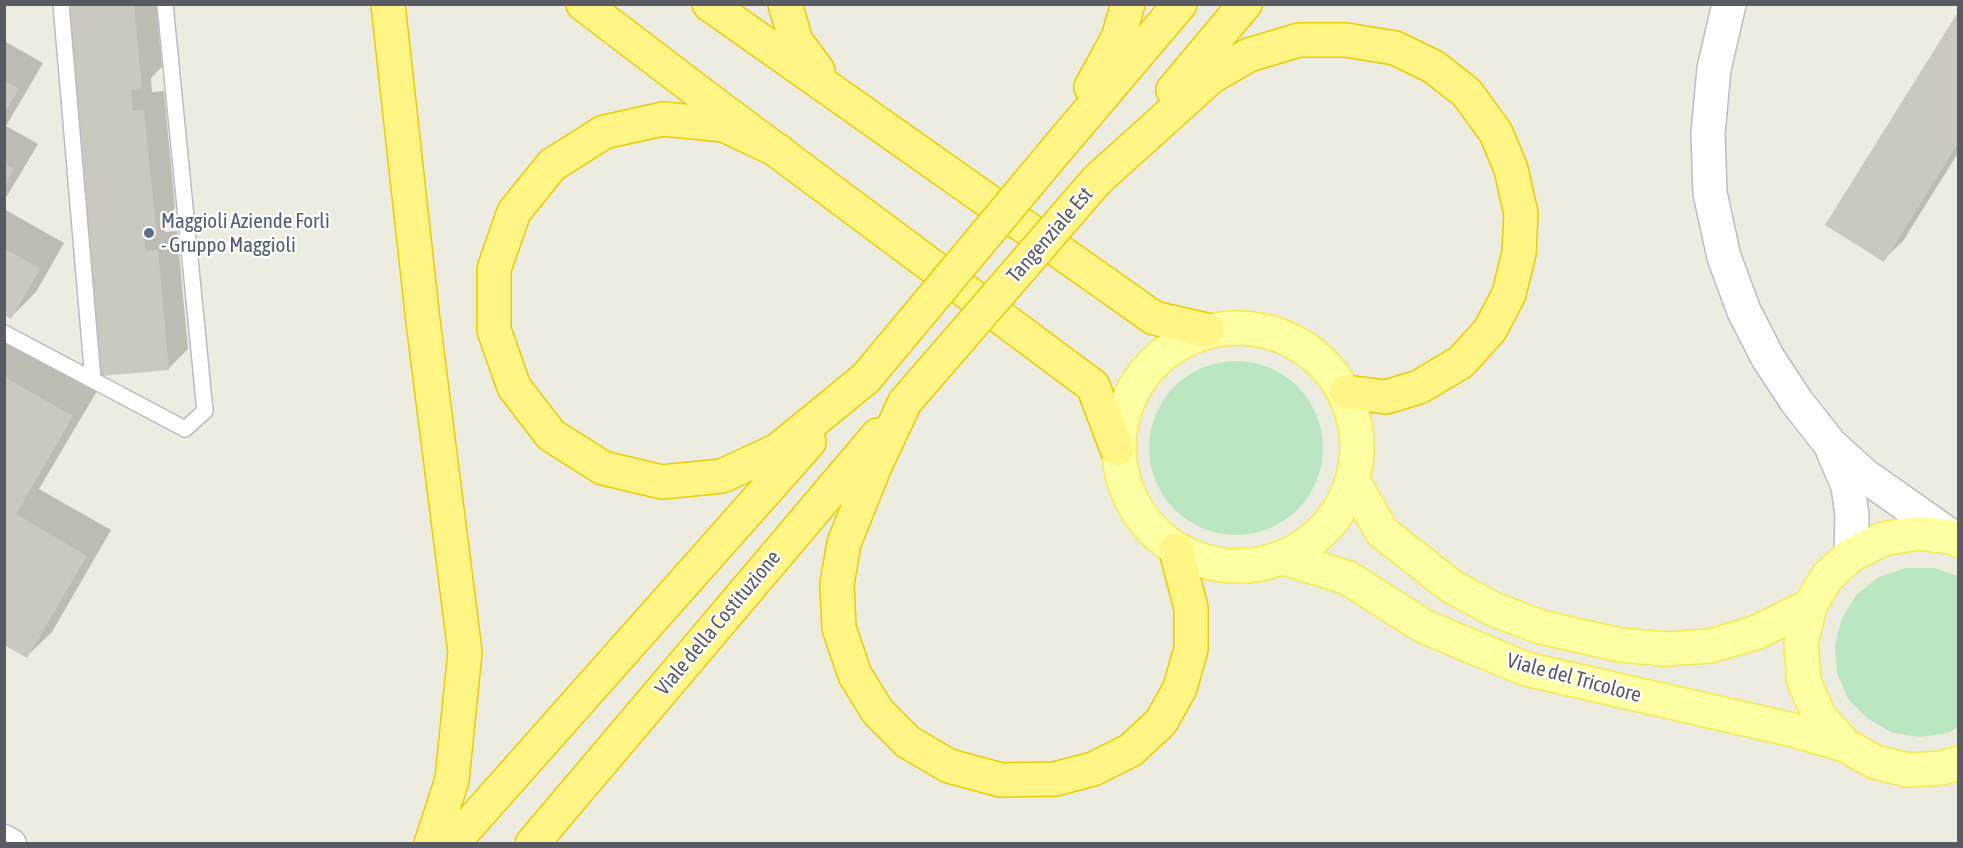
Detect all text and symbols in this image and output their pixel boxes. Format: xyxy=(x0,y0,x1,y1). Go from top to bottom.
street label: Tangenziale Est xyxy=(1002,182,1098,288)
place label: Maggioli Aziende Forlì - Gruppo Maggioli xyxy=(161,208,330,258)
marker: Maggioli Aziende Forlì - Gruppo Maggioli xyxy=(142,226,156,240)
street label: Viale della Costituzione xyxy=(650,545,786,701)
street label: Viale del Tricolore xyxy=(1504,648,1644,708)

